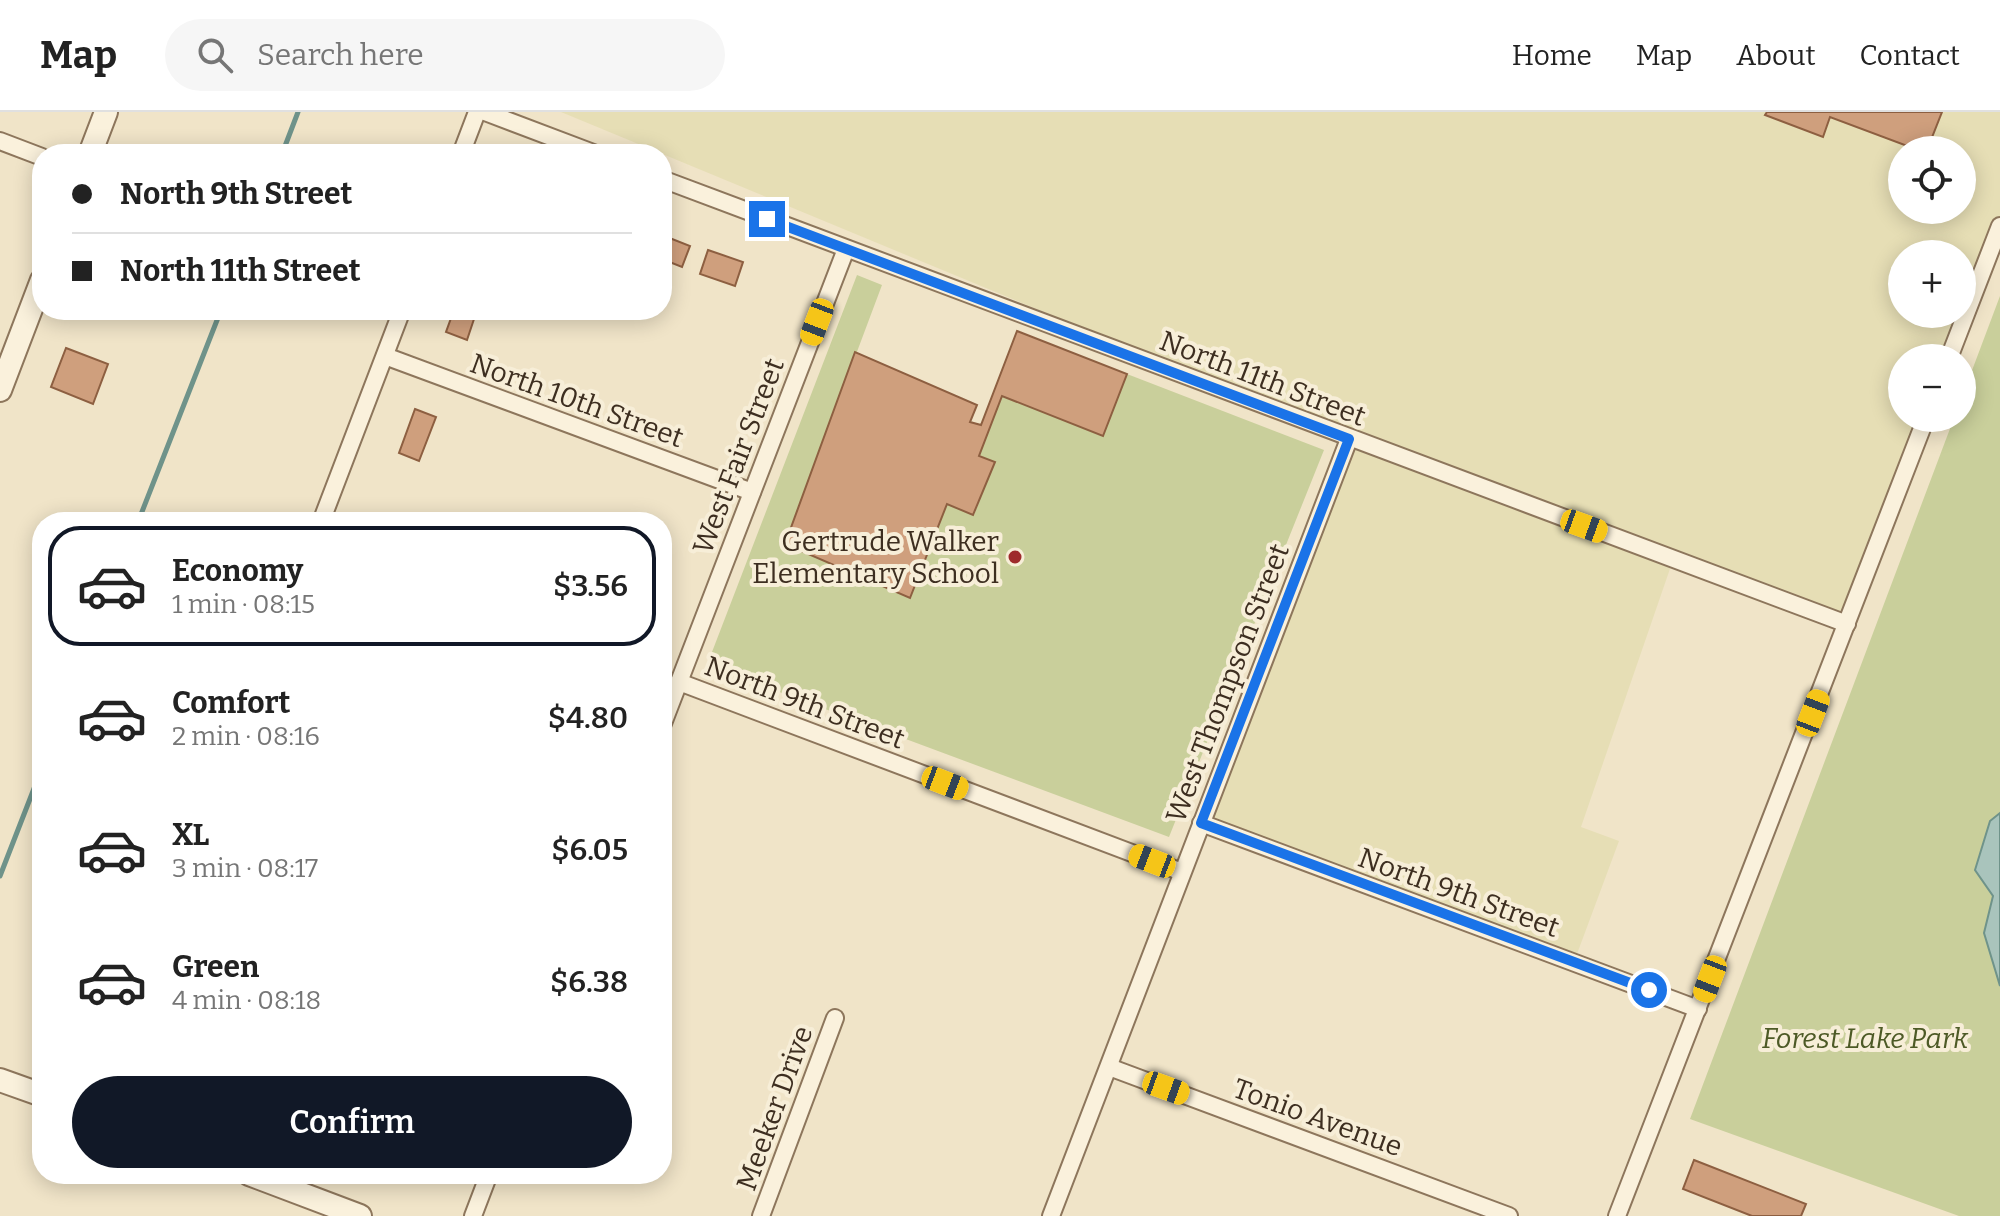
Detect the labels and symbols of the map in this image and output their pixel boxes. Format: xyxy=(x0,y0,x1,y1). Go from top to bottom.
route end xyxy=(749,201,785,237)
car xyxy=(797,295,837,349)
street label: North 11th Street xyxy=(1155,324,1370,433)
street label: North 10th Street xyxy=(466,347,688,454)
street label: West Fair Street xyxy=(686,354,791,559)
car xyxy=(1557,507,1611,545)
place label: Gertrude Walker Elementary School xyxy=(752,525,999,590)
street label: West Thompson Street xyxy=(1159,539,1296,827)
marker: Gertrude Walker Elementary School xyxy=(1006,548,1024,566)
street label: North 9th Street xyxy=(700,649,909,756)
car xyxy=(1793,686,1833,740)
car xyxy=(918,763,972,803)
car xyxy=(1125,841,1179,881)
street label: North 9th Street xyxy=(1354,841,1564,944)
car xyxy=(1690,952,1730,1006)
route start xyxy=(1631,972,1667,1008)
street label: Meeker Drive xyxy=(729,1022,819,1195)
park label: Forest Lake Park xyxy=(1762,1022,1969,1055)
car xyxy=(1139,1069,1193,1107)
street label: Tonio Avenue xyxy=(1229,1072,1407,1163)

